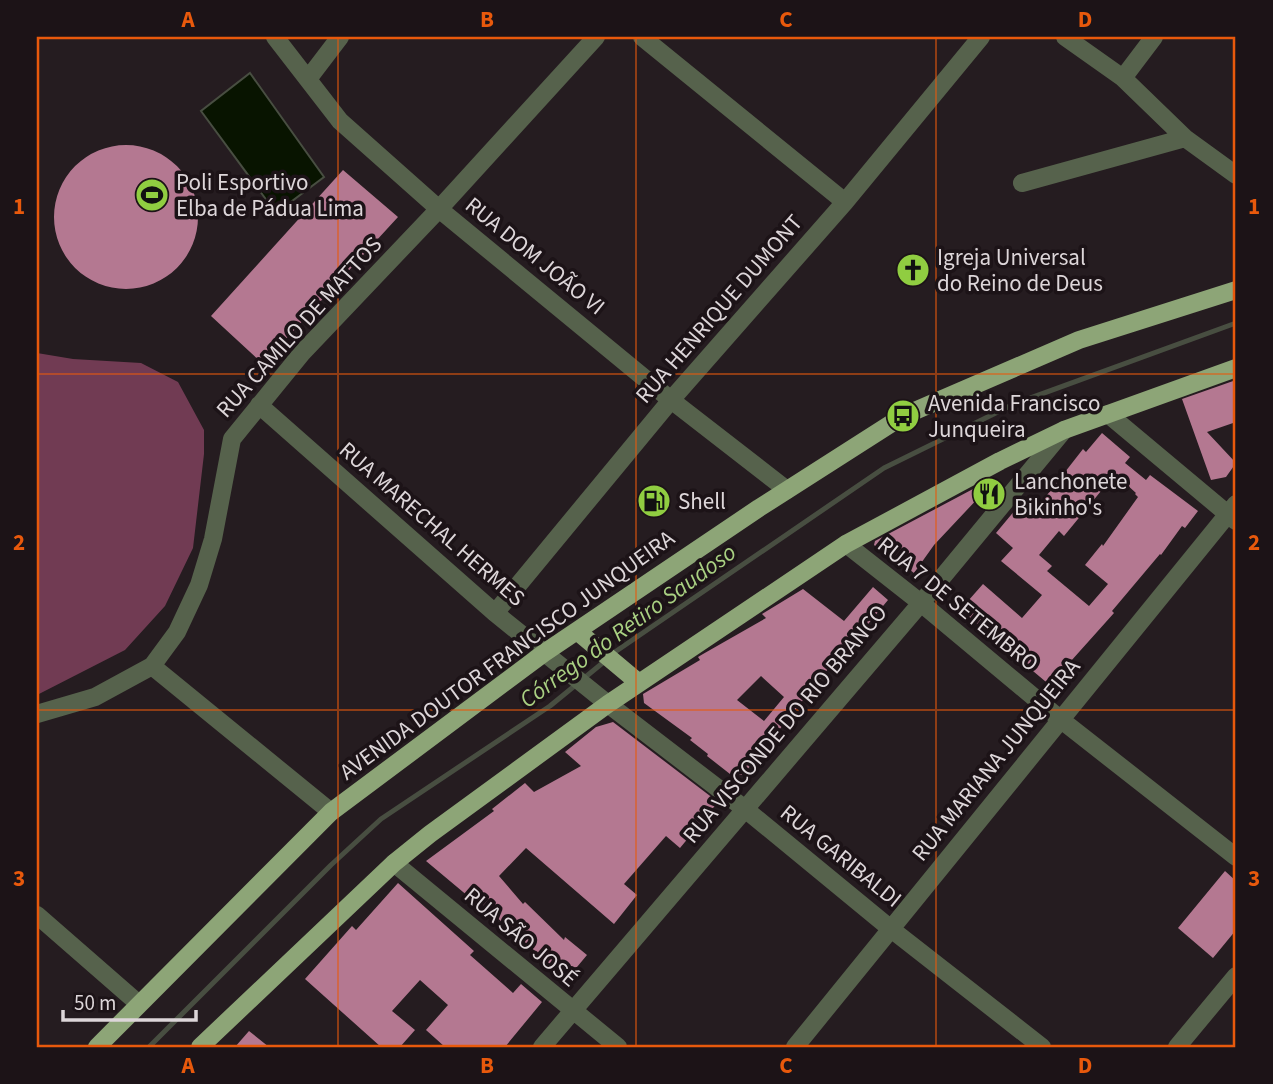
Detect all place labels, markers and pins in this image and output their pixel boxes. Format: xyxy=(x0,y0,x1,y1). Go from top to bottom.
place label: Poli Esportivo Elba de Pádua Lima xyxy=(176,166,364,225)
sports icon: Poli Esportivo Elba de Pádua Lima xyxy=(133,176,171,214)
place label: Igreja Universal do Reino de Deus xyxy=(937,241,1103,300)
church icon: Igreja Universal do Reino de Deus xyxy=(894,251,932,289)
place label: Avenida Francisco Junqueira xyxy=(928,387,1100,446)
bus stop icon: Avenida Francisco Junqueira xyxy=(884,397,922,435)
place label: Lanchonete Bikinho's xyxy=(1014,465,1127,524)
restaurant icon: Lanchonete Bikinho's xyxy=(970,475,1008,513)
fuel station icon: Shell xyxy=(635,482,673,520)
place label: Shell xyxy=(678,485,726,518)

